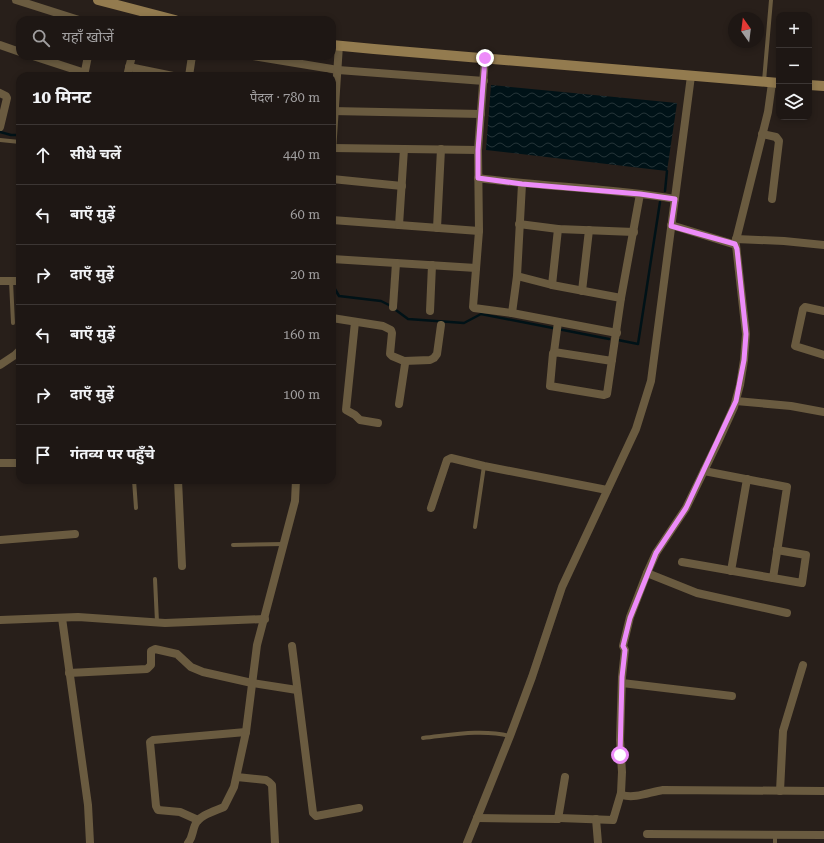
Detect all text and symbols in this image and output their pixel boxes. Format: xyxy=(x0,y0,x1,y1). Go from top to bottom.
north arrow xyxy=(728,12,764,48)
map controls xyxy=(776,12,812,120)
button: + xyxy=(776,12,812,48)
search box xyxy=(16,16,336,60)
icon: search xyxy=(30,27,52,49)
text: यहाँ खोजें xyxy=(62,28,114,46)
button: − xyxy=(776,48,812,84)
route end xyxy=(476,49,494,67)
button: layers xyxy=(776,84,812,120)
text: 10 मिनट xyxy=(32,87,91,107)
text: पैदल · 780 m xyxy=(250,90,320,105)
icon: ahead xyxy=(32,144,54,166)
text: सीधे चलें xyxy=(70,145,121,163)
text: 440 m xyxy=(283,147,320,162)
icon: left xyxy=(32,204,54,226)
text: बाएँ मुड़ें xyxy=(70,205,115,223)
text: 60 m xyxy=(290,207,320,222)
icon: right xyxy=(32,264,54,286)
text: दाएँ मुड़ें xyxy=(70,265,114,283)
text: 20 m xyxy=(290,267,320,282)
icon: left xyxy=(32,324,54,346)
text: बाएँ मुड़ें xyxy=(70,325,115,343)
text: 160 m xyxy=(283,327,320,342)
icon: right xyxy=(32,384,54,406)
text: दाएँ मुड़ें xyxy=(70,385,114,403)
text: 100 m xyxy=(283,387,320,402)
icon: arrive xyxy=(32,444,54,466)
text: गंतव्य पर पहुँचे xyxy=(70,445,155,463)
route start xyxy=(611,746,629,764)

